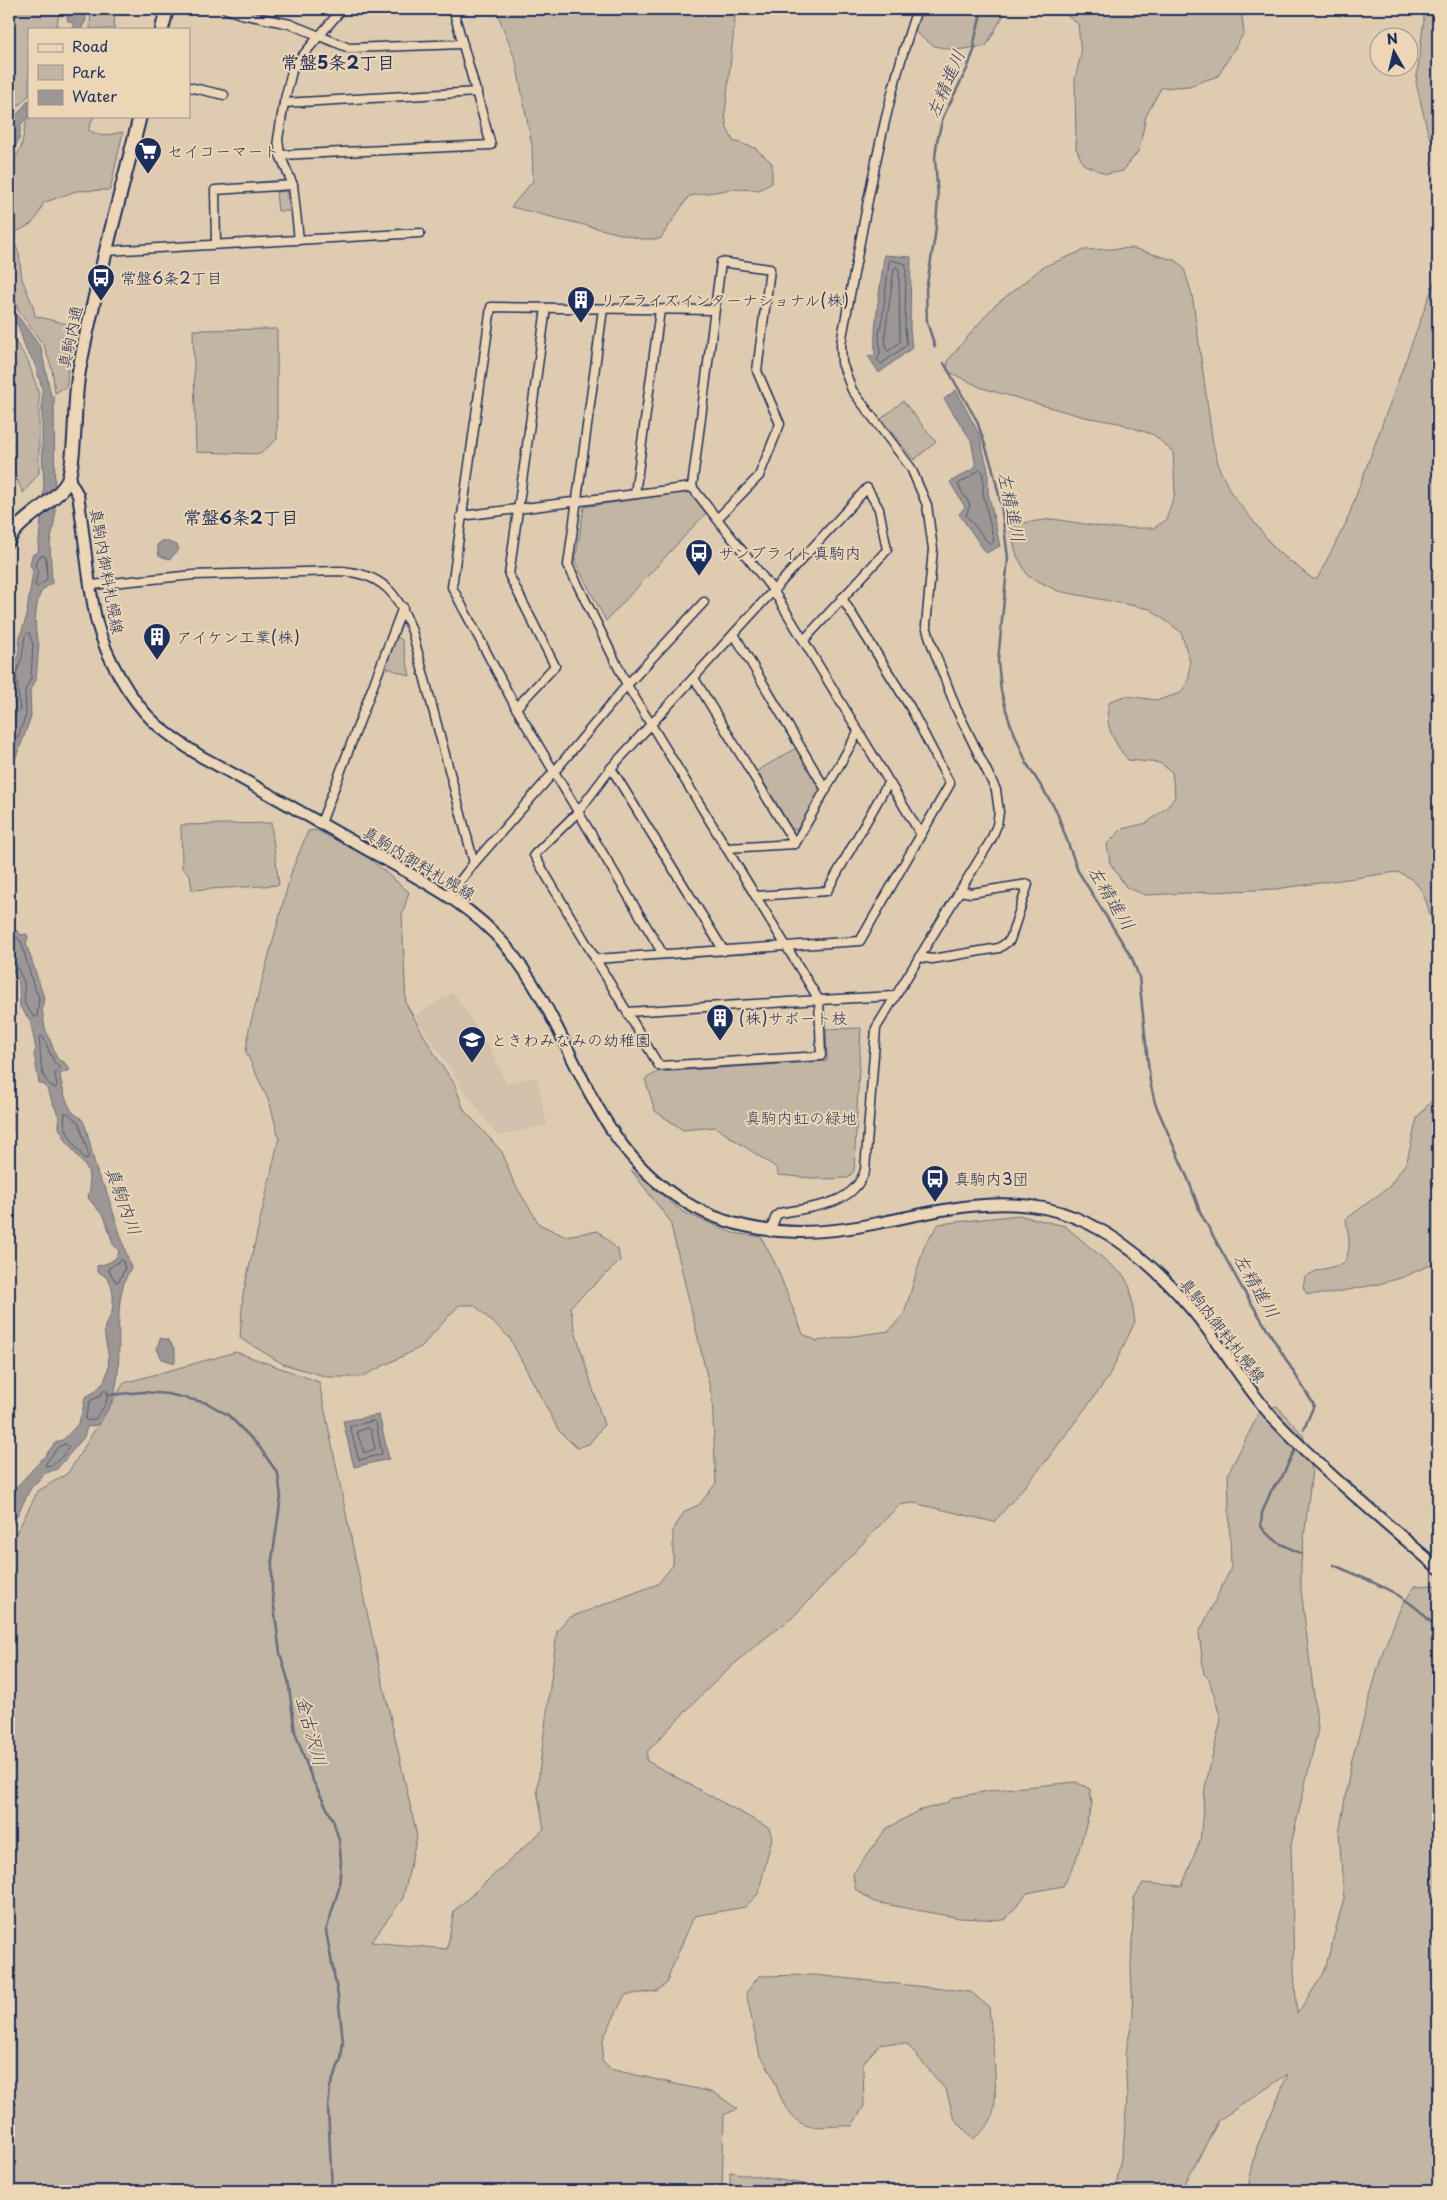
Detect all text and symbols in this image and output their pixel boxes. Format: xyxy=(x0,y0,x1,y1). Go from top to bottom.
text: N xyxy=(1385,27,1399,50)
legend xyxy=(28,28,190,118)
north arrow xyxy=(1370,28,1420,78)
text: Road xyxy=(72,34,108,57)
water label: 左精進川 xyxy=(918,45,971,122)
district label: 常盤5条2丁目 xyxy=(281,48,395,75)
text: Park xyxy=(72,60,106,83)
text: Water xyxy=(72,84,117,107)
supermarket icon: セイコーマート xyxy=(133,136,163,175)
place label: セイコーマート xyxy=(167,138,279,162)
bus stop icon: 常盤6条2丁目 xyxy=(86,263,116,302)
place label: 常盤6条2丁目 xyxy=(120,265,223,289)
building icon: リアライズインターナショナル(株) xyxy=(566,285,596,324)
place label: リアライズインターナショナル(株) xyxy=(600,287,849,311)
street label: 真駒内通 xyxy=(51,303,87,371)
water label: 左精進川 xyxy=(992,469,1033,545)
district label: 常盤6条2丁目 xyxy=(183,503,299,530)
street label: 真駒内御料札幌線 xyxy=(85,506,131,636)
bus stop icon: サンブライト真駒内 xyxy=(684,538,714,577)
place label: サンブライト真駒内 xyxy=(718,540,861,564)
building icon: アイケン工業(株) xyxy=(142,622,172,661)
place label: アイケン工業(株) xyxy=(176,624,300,648)
street label: 真駒内御料札幌線 xyxy=(358,819,481,905)
water label: 左精進川 xyxy=(1082,859,1142,935)
building icon: (株)サポート枝 xyxy=(705,1003,735,1042)
place label: (株)サポート枝 xyxy=(739,1005,848,1029)
school or university icon: ときわみなみの幼稚園 xyxy=(457,1025,487,1064)
place label: ときわみなみの幼稚園 xyxy=(491,1027,651,1051)
park label: 真駒内虹の緑地 xyxy=(745,1105,857,1129)
water label: 真駒内川 xyxy=(99,1162,149,1239)
bus stop icon: 真駒内3団 xyxy=(920,1164,950,1203)
place label: 真駒内3団 xyxy=(954,1166,1029,1190)
water label: 左精進川 xyxy=(1228,1247,1287,1323)
street label: 真駒内御料札幌線 xyxy=(1175,1272,1273,1387)
water label: 金古沢川 xyxy=(290,1692,335,1769)

